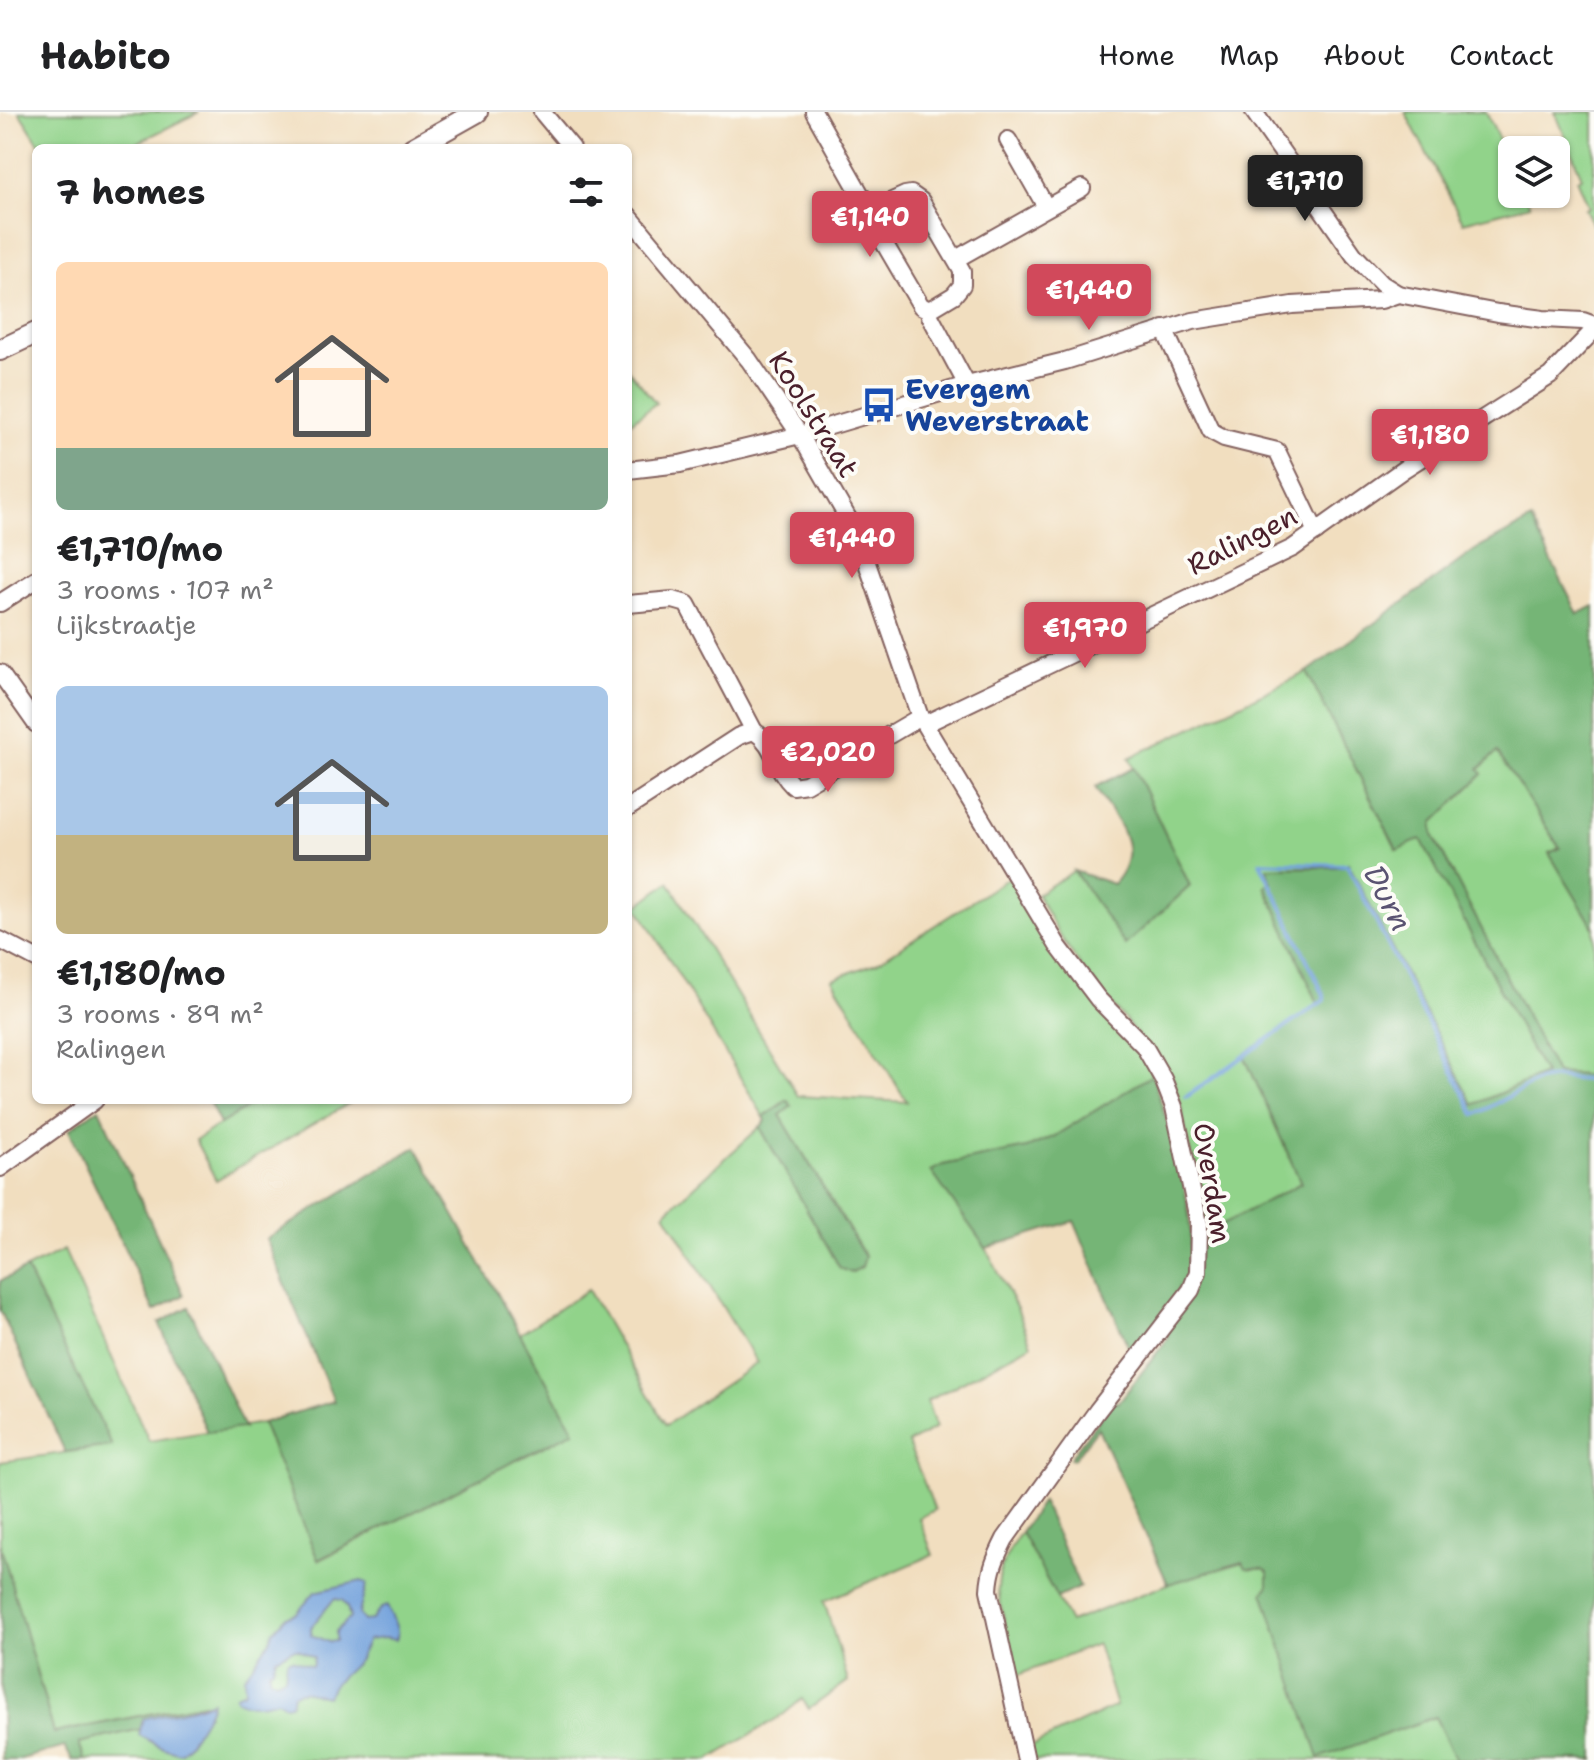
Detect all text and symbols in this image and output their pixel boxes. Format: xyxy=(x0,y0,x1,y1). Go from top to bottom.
text: Habito xyxy=(40,30,171,81)
text: Home xyxy=(1098,36,1175,74)
text: Map xyxy=(1219,36,1279,74)
text: About xyxy=(1323,36,1405,74)
text: Contact xyxy=(1449,36,1554,74)
map controls xyxy=(1498,136,1570,208)
button: layers xyxy=(1498,136,1570,208)
pin: €1,710 xyxy=(1240,155,1370,223)
text: €1,710 xyxy=(1266,163,1344,198)
text: 7 homes xyxy=(56,169,205,215)
icon: filters xyxy=(564,170,608,214)
pin: €1,140 xyxy=(805,191,935,259)
text: €1,140 xyxy=(830,199,910,234)
pin: €1,440 xyxy=(1024,264,1154,332)
text: €1,440 xyxy=(1045,272,1133,307)
icon: home xyxy=(260,314,404,458)
street label: Koolstraat xyxy=(760,344,868,484)
place label: Evergem Weverstraat xyxy=(905,370,1089,440)
bus stop icon: Evergem Weverstraat xyxy=(860,386,898,424)
pin: €1,180 xyxy=(1365,409,1495,477)
text: €1,180 xyxy=(1390,417,1470,452)
street label: Ralingen xyxy=(1181,496,1303,584)
pin: €1,440 xyxy=(787,512,917,580)
text: €1,440 xyxy=(808,520,896,555)
text: €1,710/mo xyxy=(56,526,223,572)
text: 3 rooms · 107 m² xyxy=(56,572,274,607)
pin: €1,970 xyxy=(1020,602,1150,670)
text: Lijkstraatje xyxy=(56,607,197,642)
text: €1,970 xyxy=(1042,610,1128,645)
pin: €2,020 xyxy=(763,726,893,794)
text: €2,020 xyxy=(780,734,876,769)
icon: home xyxy=(260,738,404,882)
water label: Durn xyxy=(1354,858,1422,938)
text: €1,180/mo xyxy=(56,950,226,996)
text: 3 rooms · 89 m² xyxy=(56,996,264,1031)
text: Ralingen xyxy=(56,1031,166,1066)
street label: Overdam xyxy=(1185,1120,1241,1246)

